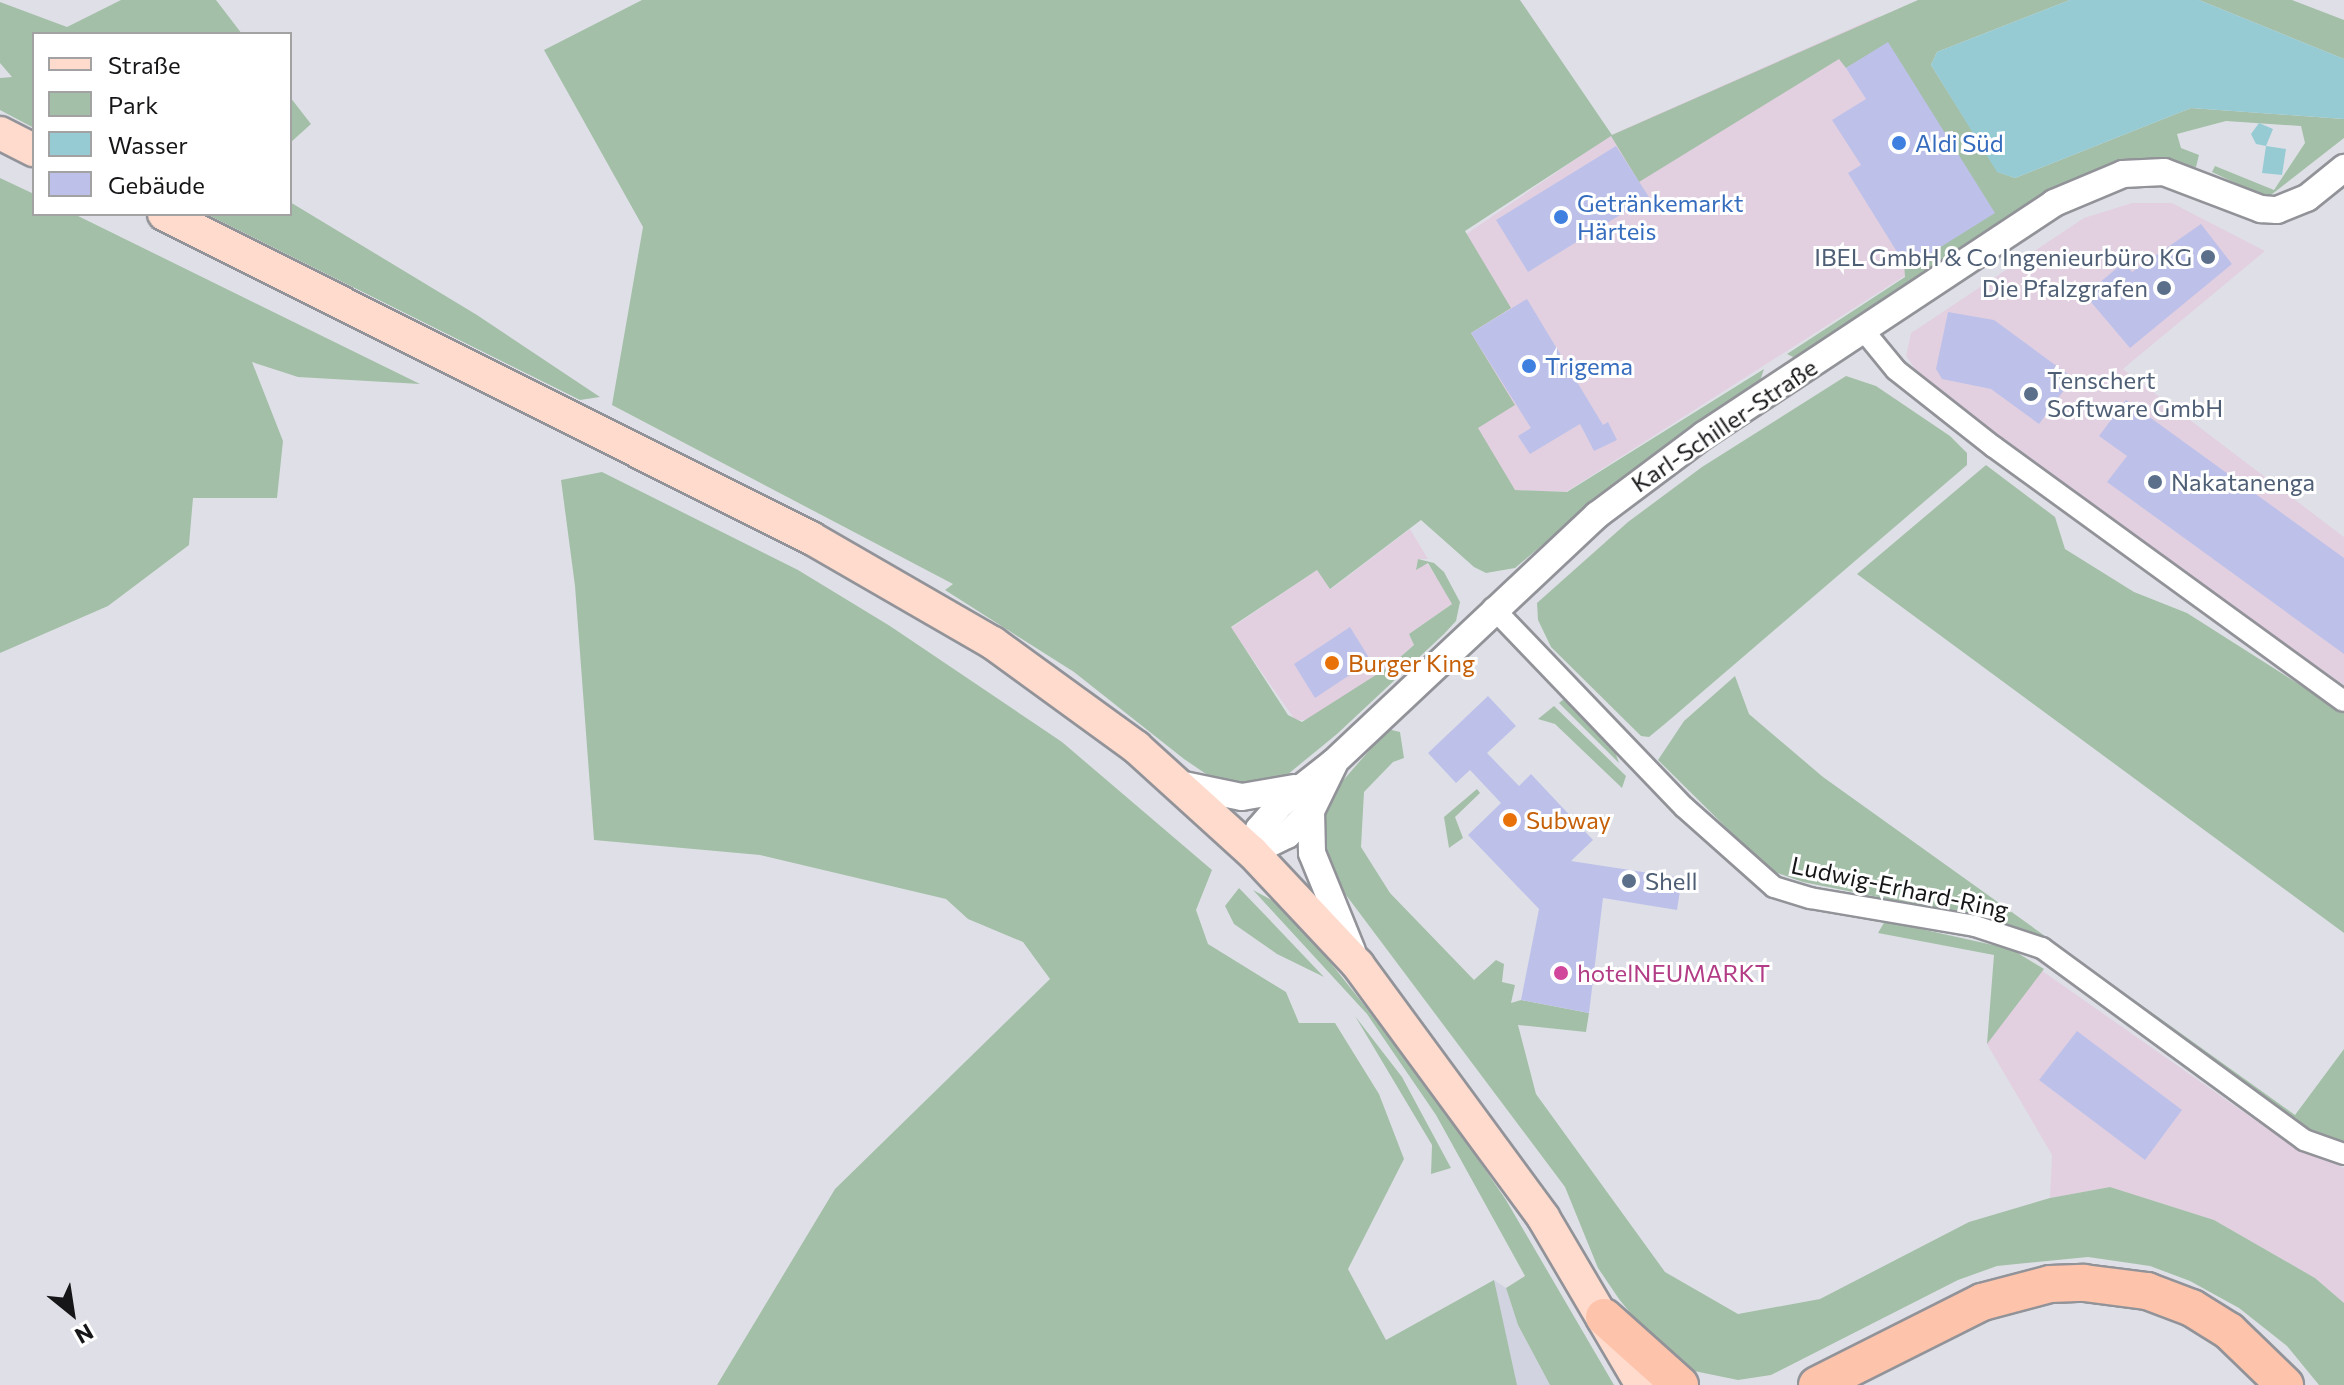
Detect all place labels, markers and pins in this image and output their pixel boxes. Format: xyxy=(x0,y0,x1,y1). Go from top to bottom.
place label: Aldi Süd xyxy=(1915,129,2004,157)
marker: Aldi Süd xyxy=(1890,134,1908,152)
place label: Getränkemarkt Härteis xyxy=(1577,189,1744,245)
marker: Getränkemarkt Härteis xyxy=(1552,208,1570,226)
place label: IBEL GmbH & Co Ingenieurbüro KG xyxy=(1814,243,2192,271)
marker: IBEL GmbH & Co Ingenieurbüro KG xyxy=(2199,248,2217,266)
place label: Die Pfalzgrafen xyxy=(1982,274,2148,302)
marker: Die Pfalzgrafen xyxy=(2155,279,2173,297)
place label: Trigema xyxy=(1545,352,1633,380)
marker: Trigema xyxy=(1520,357,1538,375)
place label: Tenschert Software GmbH xyxy=(2047,366,2223,422)
marker: Tenschert Software GmbH xyxy=(2022,385,2040,403)
place label: Nakatanenga xyxy=(2171,468,2315,496)
marker: Nakatanenga xyxy=(2146,473,2164,491)
place label: Burger King xyxy=(1348,649,1475,677)
marker: Burger King xyxy=(1323,654,1341,672)
place label: Subway xyxy=(1526,806,1611,834)
marker: Subway xyxy=(1501,811,1519,829)
place label: Shell xyxy=(1645,867,1698,895)
marker: Shell xyxy=(1620,872,1638,890)
place label: hotelNEUMARKT xyxy=(1577,959,1770,987)
marker: hotelNEUMARKT xyxy=(1552,964,1570,982)

